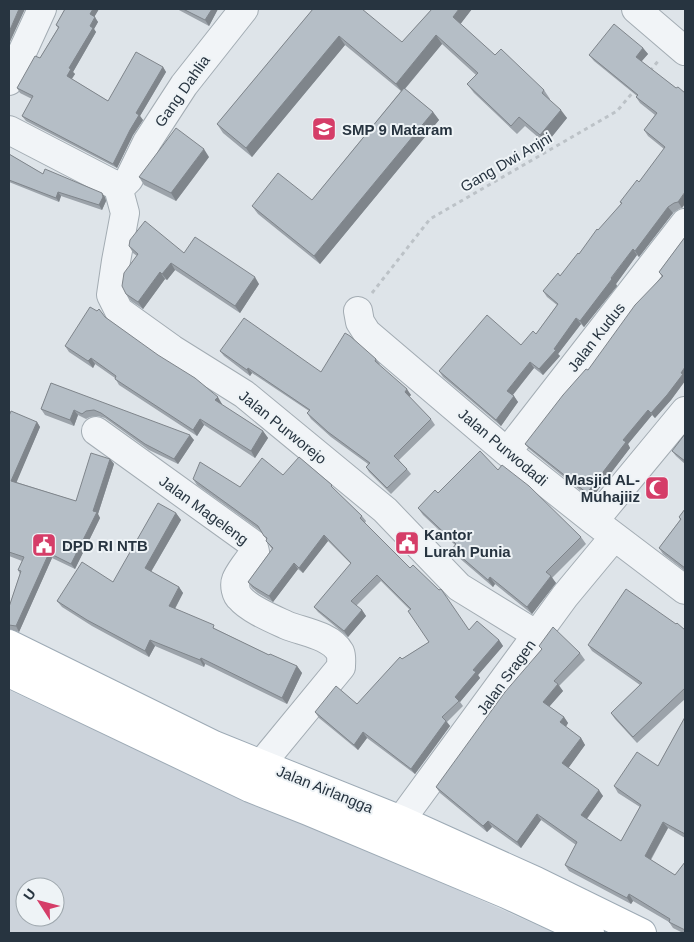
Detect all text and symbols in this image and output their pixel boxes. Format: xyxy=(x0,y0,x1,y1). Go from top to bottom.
street label: Gang Dahlia xyxy=(151,51,213,130)
school or university icon: SMP 9 Mataram xyxy=(311,116,337,142)
place label: SMP 9 Mataram xyxy=(342,121,453,138)
street label: Gang Dwi Anjni xyxy=(457,129,555,195)
street label: Jalan Kudus xyxy=(564,299,628,375)
street label: Jalan Purworejo xyxy=(236,387,330,467)
street label: Jalan Purwodadi xyxy=(455,405,551,489)
place label: Masjid AL- Muhajiiz xyxy=(565,471,640,505)
street label: Jalan Mageleng xyxy=(156,472,252,548)
mosque icon: Masjid AL- Muhajiiz xyxy=(644,475,670,501)
place label: Kantor Lurah Punia xyxy=(424,526,511,560)
public building icon: Kantor Lurah Punia xyxy=(394,530,420,556)
public building icon: DPD RI NTB xyxy=(31,532,57,558)
place label: DPD RI NTB xyxy=(62,537,148,554)
street label: Jalan Sragen xyxy=(473,636,539,718)
street label: Jalan Airlangga xyxy=(274,762,376,816)
north arrow xyxy=(15,877,65,927)
text: U xyxy=(20,886,39,903)

